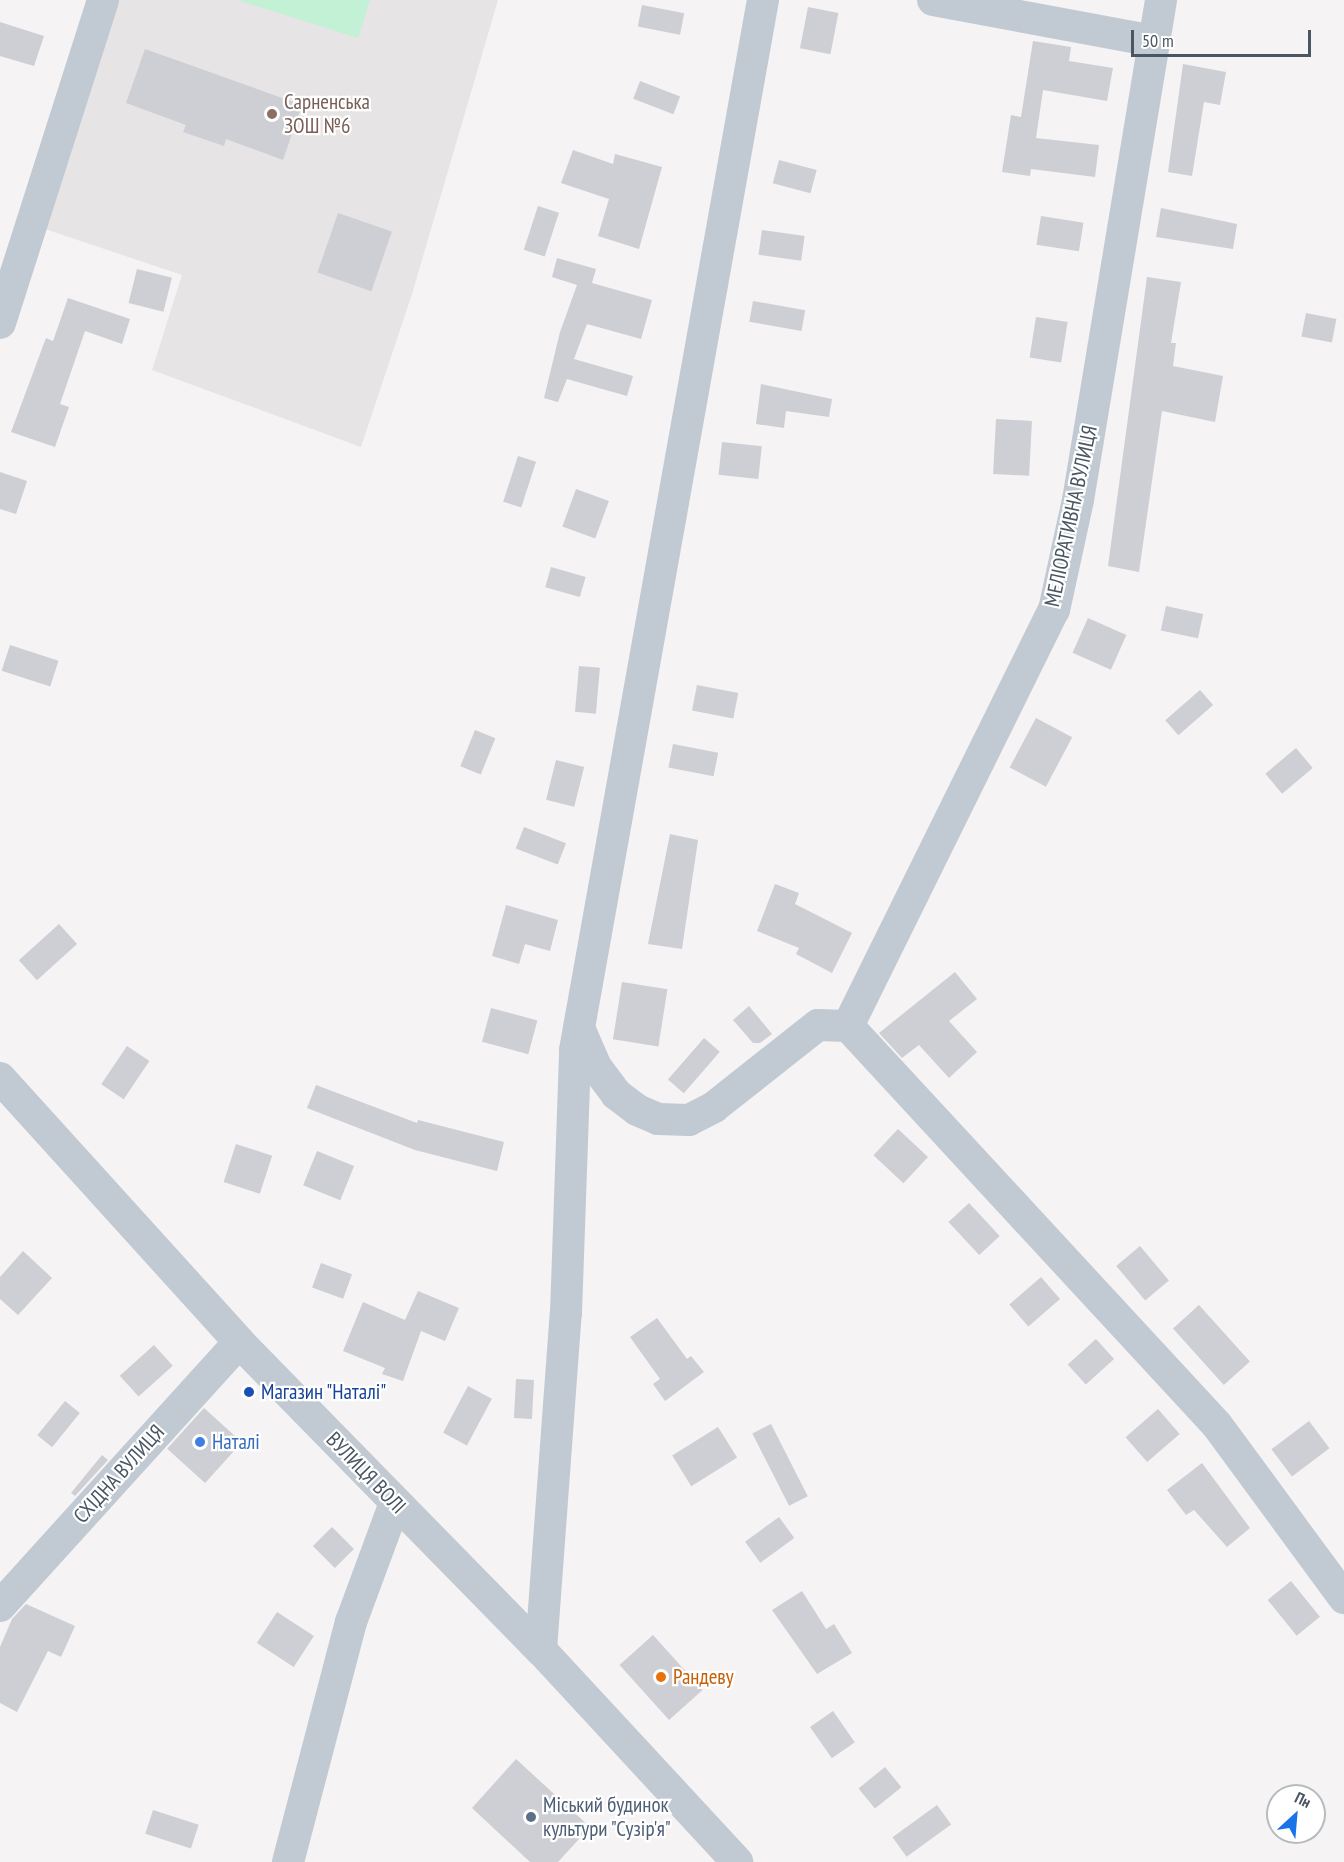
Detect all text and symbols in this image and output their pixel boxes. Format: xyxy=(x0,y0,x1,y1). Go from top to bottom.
scale bar xyxy=(1134,18,1314,56)
text: 50 m xyxy=(1142,29,1174,52)
place label: Сарненська ЗОШ №6 xyxy=(284,89,370,139)
marker: Сарненська ЗОШ №6 xyxy=(265,107,279,121)
street label: МЕЛІОРАТИВНА ВУЛИЦЯ xyxy=(1039,423,1103,609)
place label: Магазин "Наталі" xyxy=(261,1379,387,1405)
marker: Магазин "Наталі" xyxy=(242,1385,256,1399)
street label: СХІДНА ВУЛИЦЯ xyxy=(68,1419,170,1529)
street label: ВУЛИЦЯ ВОЛІ xyxy=(321,1427,411,1519)
place label: Наталі xyxy=(212,1429,260,1455)
marker: Наталі xyxy=(193,1435,207,1449)
place label: Рандеву xyxy=(673,1664,734,1690)
marker: Рандеву xyxy=(654,1670,668,1684)
north arrow xyxy=(1266,1784,1326,1844)
text: Пн xyxy=(1292,1787,1314,1812)
place label: Міський будинок культури "Сузір'я" xyxy=(543,1792,672,1842)
marker: Міський будинок культури "Сузір'я" xyxy=(524,1810,538,1824)

